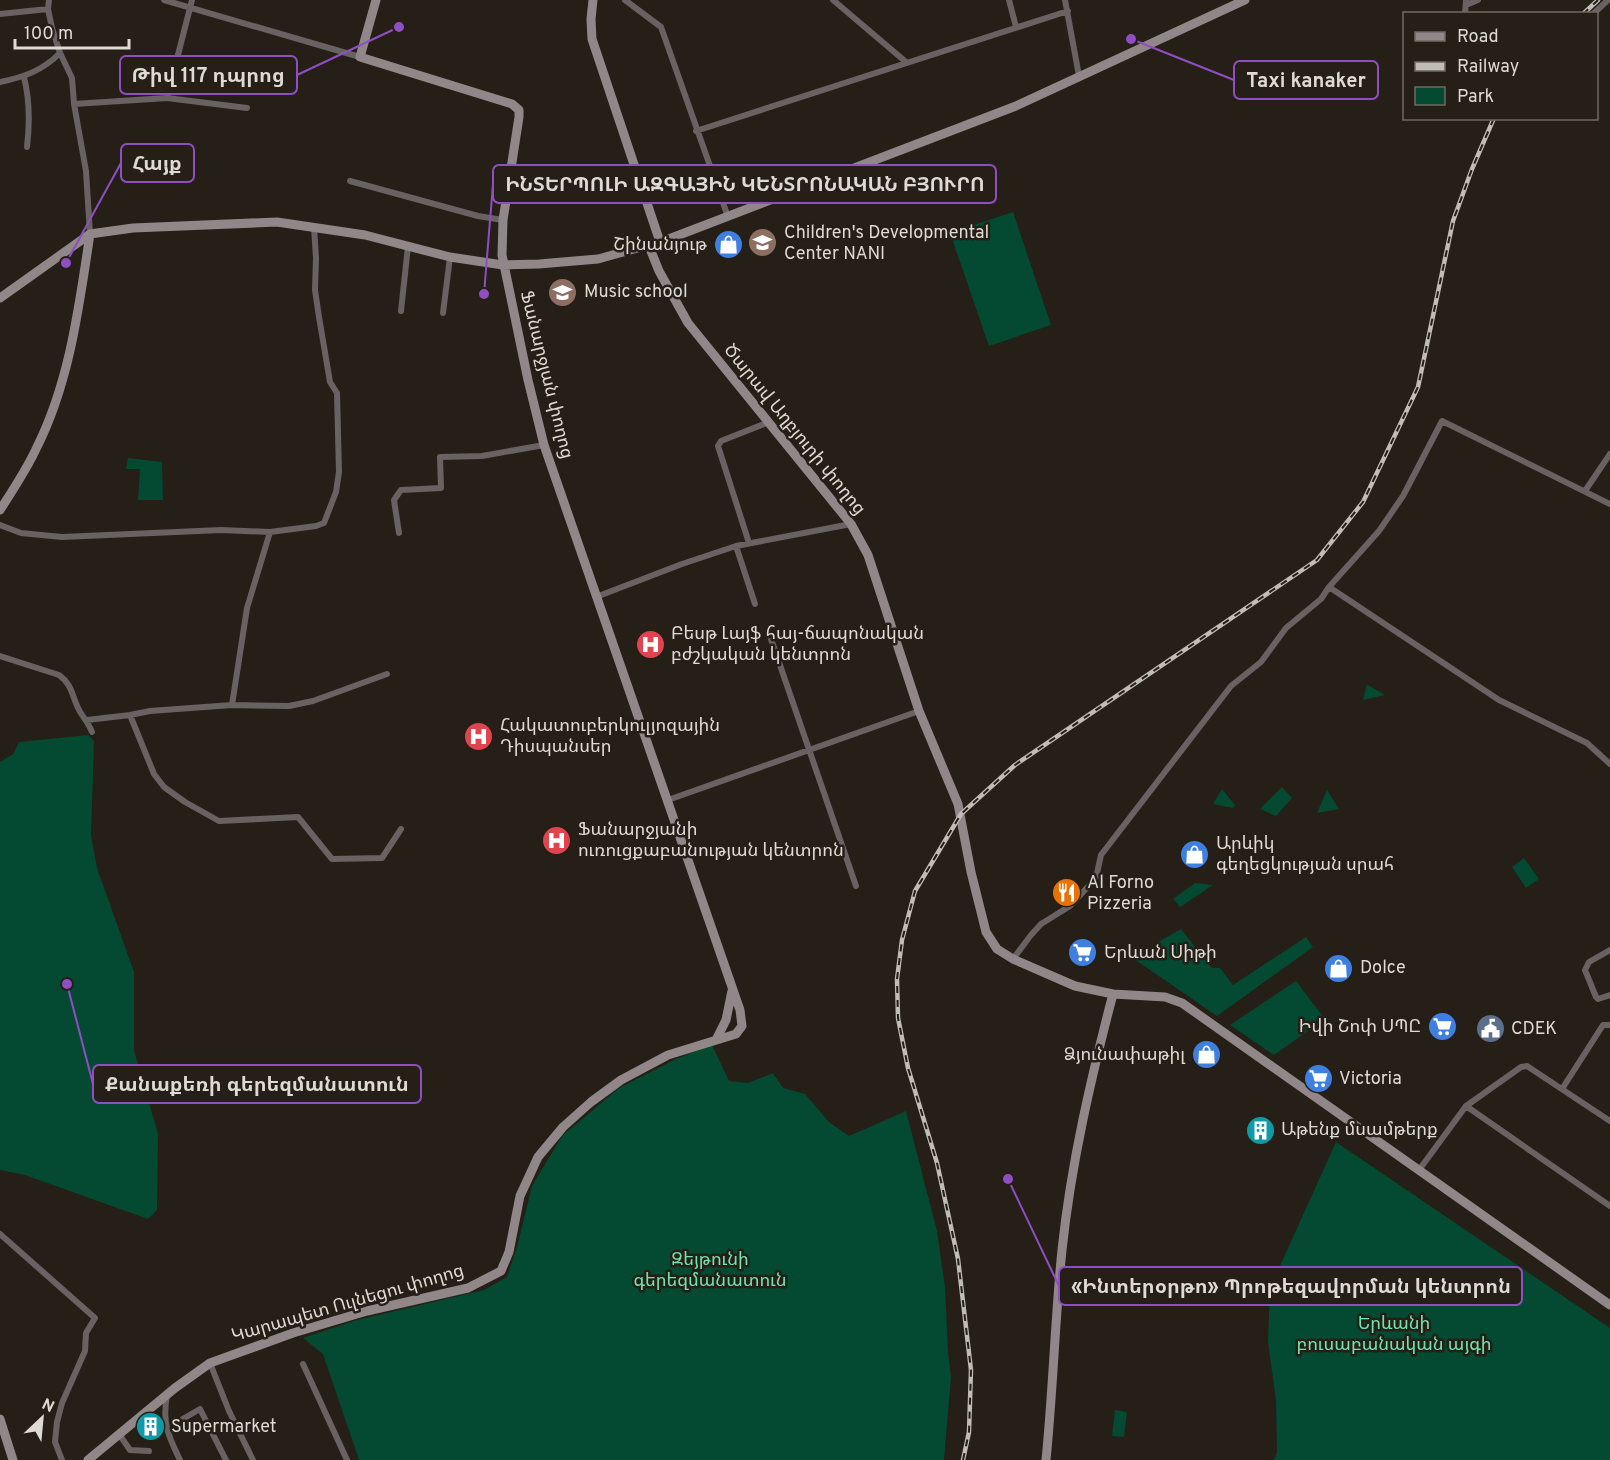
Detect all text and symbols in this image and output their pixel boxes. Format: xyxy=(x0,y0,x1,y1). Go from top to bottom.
scale bar xyxy=(15,12,129,50)
legend xyxy=(1403,12,1598,120)
text: 100 m xyxy=(24,23,73,46)
text: Road xyxy=(1457,26,1499,49)
callout: Թիվ 117 դպրոց xyxy=(120,56,297,94)
text: Railway xyxy=(1457,56,1519,79)
callout: Taxi kanaker xyxy=(1234,61,1378,99)
text: Թիվ 117 դպրոց xyxy=(131,64,285,90)
text: Taxi kanaker xyxy=(1246,69,1366,95)
text: Park xyxy=(1457,86,1494,109)
callout: Հայք xyxy=(121,144,194,182)
text: Հայք xyxy=(132,152,182,178)
callout: ԻՆՏԵՐՊՈԼԻ ԱԶԳԱՅԻՆ ԿԵՆՏՐՈՆԱԿԱՆ ԲՅՈՒՐՈ xyxy=(493,165,996,203)
text: ԻՆՏԵՐՊՈԼԻ ԱԶԳԱՅԻՆ ԿԵՆՏՐՈՆԱԿԱՆ ԲՅՈՒՐՈ xyxy=(505,173,985,199)
place label: Children's Developmental Center NANI xyxy=(784,222,989,266)
school or university icon: Children's Developmental Center NANI xyxy=(747,227,779,259)
shop icon: Շինանյութ xyxy=(712,229,744,261)
place label: Շինանյութ xyxy=(613,234,708,257)
school or university icon: Music school xyxy=(547,276,579,308)
place label: Music school xyxy=(584,281,688,304)
street label: Ֆանարջյան փողոց xyxy=(514,289,578,461)
street label: Ծարավ Աղբյուրի փողոց xyxy=(718,340,870,520)
place label: Բեսթ Լայֆ հայ-ճապոնական բժշկական կենտրոն xyxy=(671,623,924,667)
hospital icon: Բեսթ Լայֆ հայ-ճապոնական բժշկական կենտրոն xyxy=(634,628,666,660)
place label: Հակատուբերկուլյոզային Դիսպանսեր xyxy=(500,715,720,759)
hospital icon: Հակատուբերկուլյոզային Դիսպանսեր xyxy=(463,720,495,752)
place label: Ֆանարջյանի ուռուցքաբանության կենտրոն xyxy=(578,819,844,863)
hospital icon: Ֆանարջյանի ուռուցքաբանության կենտրոն xyxy=(541,824,573,856)
place label: Արևիկ գեղեցկության սրահ xyxy=(1216,833,1394,877)
shop icon: Արևիկ գեղեցկության սրահ xyxy=(1179,838,1211,870)
place label: Al Forno Pizzeria xyxy=(1087,872,1154,916)
restaurant icon: Al Forno Pizzeria xyxy=(1050,877,1082,909)
supermarket icon: Երևան Սիթի xyxy=(1067,937,1099,969)
place label: Երևան Սիթի xyxy=(1104,942,1217,965)
shop icon: Dolce xyxy=(1323,952,1355,984)
place label: Dolce xyxy=(1360,957,1406,980)
supermarket icon: Իվի Շոփ ՍՊԸ xyxy=(1426,1011,1458,1043)
public building icon: CDEK xyxy=(1474,1013,1506,1045)
place label: Իվի Շոփ ՍՊԸ xyxy=(1299,1016,1421,1039)
place label: CDEK xyxy=(1511,1018,1557,1041)
shop icon: Ձյունափաթիլ xyxy=(1190,1039,1222,1071)
place label: Ձյունափաթիլ xyxy=(1064,1044,1186,1067)
supermarket icon: Victoria xyxy=(1302,1063,1334,1095)
callout: Քանաքեռի գերեզմանատուն xyxy=(93,1065,421,1103)
place label: Victoria xyxy=(1339,1068,1402,1091)
text: Քանաքեռի գերեզմանատուն xyxy=(105,1073,409,1099)
building icon: Աթենք մսամթերք xyxy=(1244,1114,1276,1146)
place label: Աթենք մսամթերք xyxy=(1281,1119,1438,1142)
park label: Զեյթունի գերեզմանատուն xyxy=(633,1249,787,1293)
street label: Կարապետ Ուլնեցու փողոց xyxy=(229,1260,467,1348)
callout: «Ինտերօրթո» Պրոթեզավորման կենտրոն xyxy=(1059,1267,1522,1305)
text: «Ինտերօրթո» Պրոթեզավորման կենտրոն xyxy=(1071,1275,1511,1301)
park label: Երևանի բուսաբանական այգի xyxy=(1297,1313,1491,1357)
north arrow xyxy=(12,1388,72,1448)
text: N xyxy=(38,1395,57,1418)
building icon: Supermarket xyxy=(134,1411,166,1443)
place label: Supermarket xyxy=(171,1416,277,1439)

